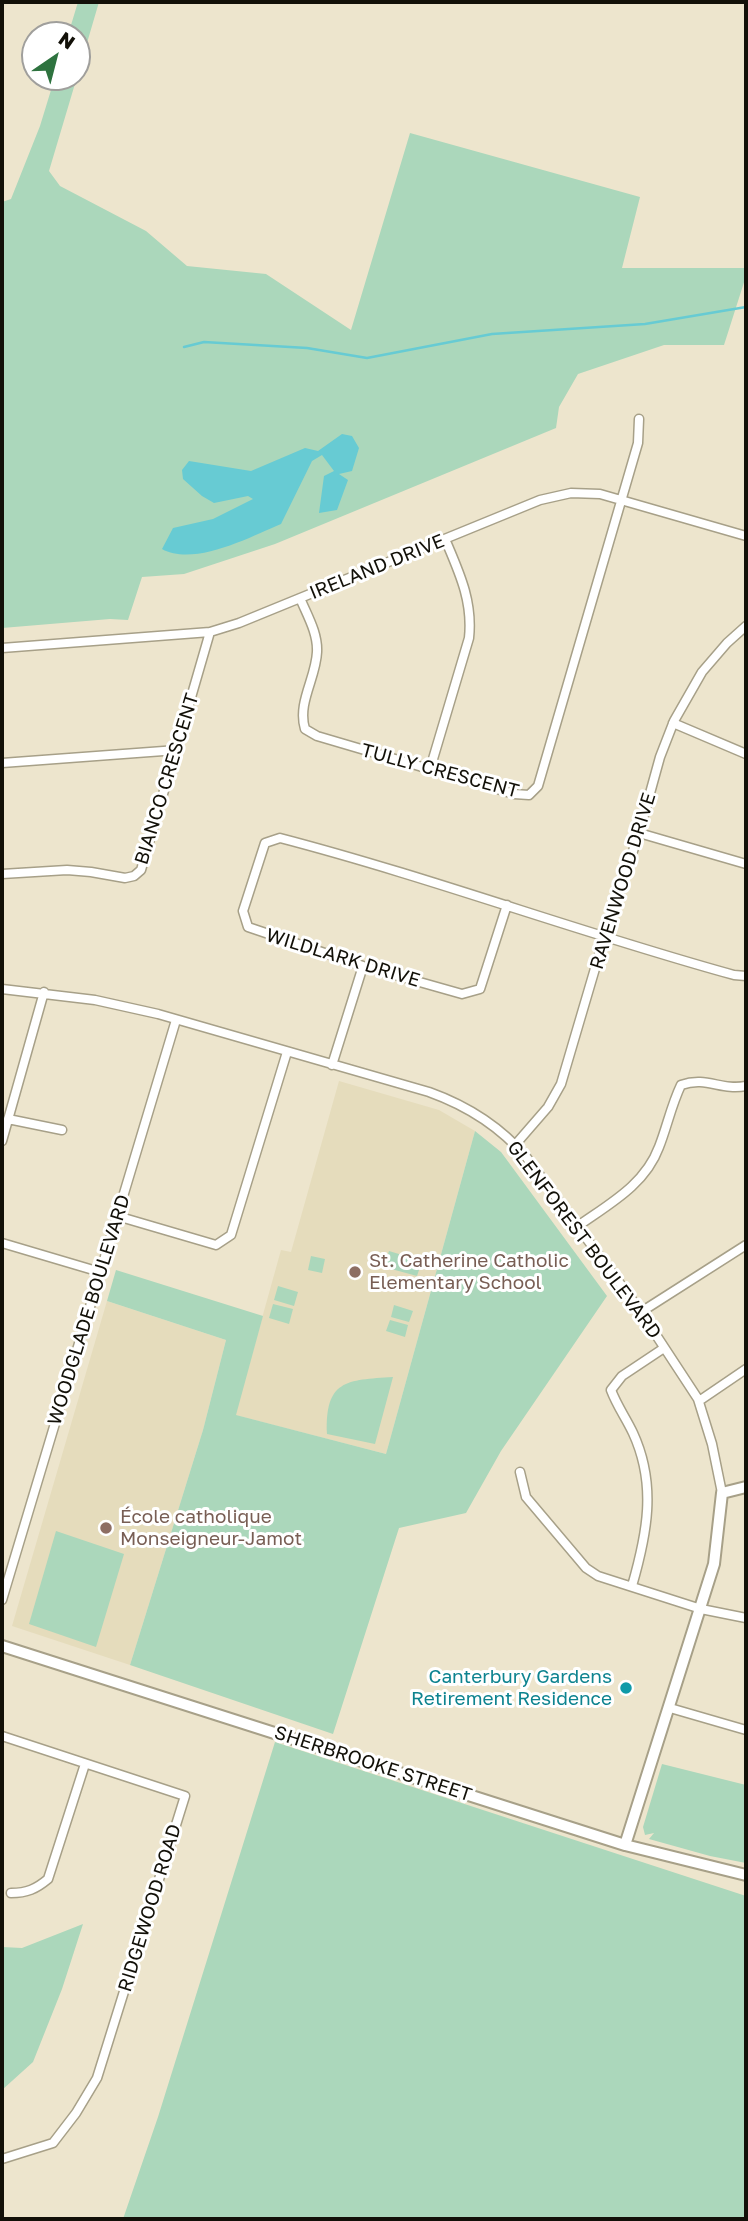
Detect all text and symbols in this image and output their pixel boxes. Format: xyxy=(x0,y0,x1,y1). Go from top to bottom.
north arrow xyxy=(21,21,91,91)
text: N xyxy=(55,26,80,54)
street label: IRELAND DRIVE xyxy=(306,530,448,604)
street label: BIANCO CRESCENT xyxy=(130,691,204,867)
street label: TULLY CRESCENT xyxy=(359,739,521,803)
street label: RAVENWOOD DRIVE xyxy=(585,790,661,972)
street label: WILDLARK DRIVE xyxy=(263,924,423,992)
street label: GLENFOREST BOULEVARD xyxy=(502,1137,666,1343)
street label: WOODGLADE BOULEVARD xyxy=(43,1192,135,1428)
place label: St. Catherine Catholic Elementary School xyxy=(369,1250,569,1294)
marker: St. Catherine Catholic Elementary School xyxy=(347,1264,363,1280)
place label: École catholique Monseigneur-Jamot xyxy=(120,1506,302,1550)
marker: École catholique Monseigneur-Jamot xyxy=(98,1520,114,1536)
place label: Canterbury Gardens Retirement Residence xyxy=(411,1666,612,1710)
marker: Canterbury Gardens Retirement Residence xyxy=(618,1680,634,1696)
street label: SHERBROOKE STREET xyxy=(271,1721,475,1807)
street label: RIDGEWOOD ROAD xyxy=(114,1821,186,1995)

